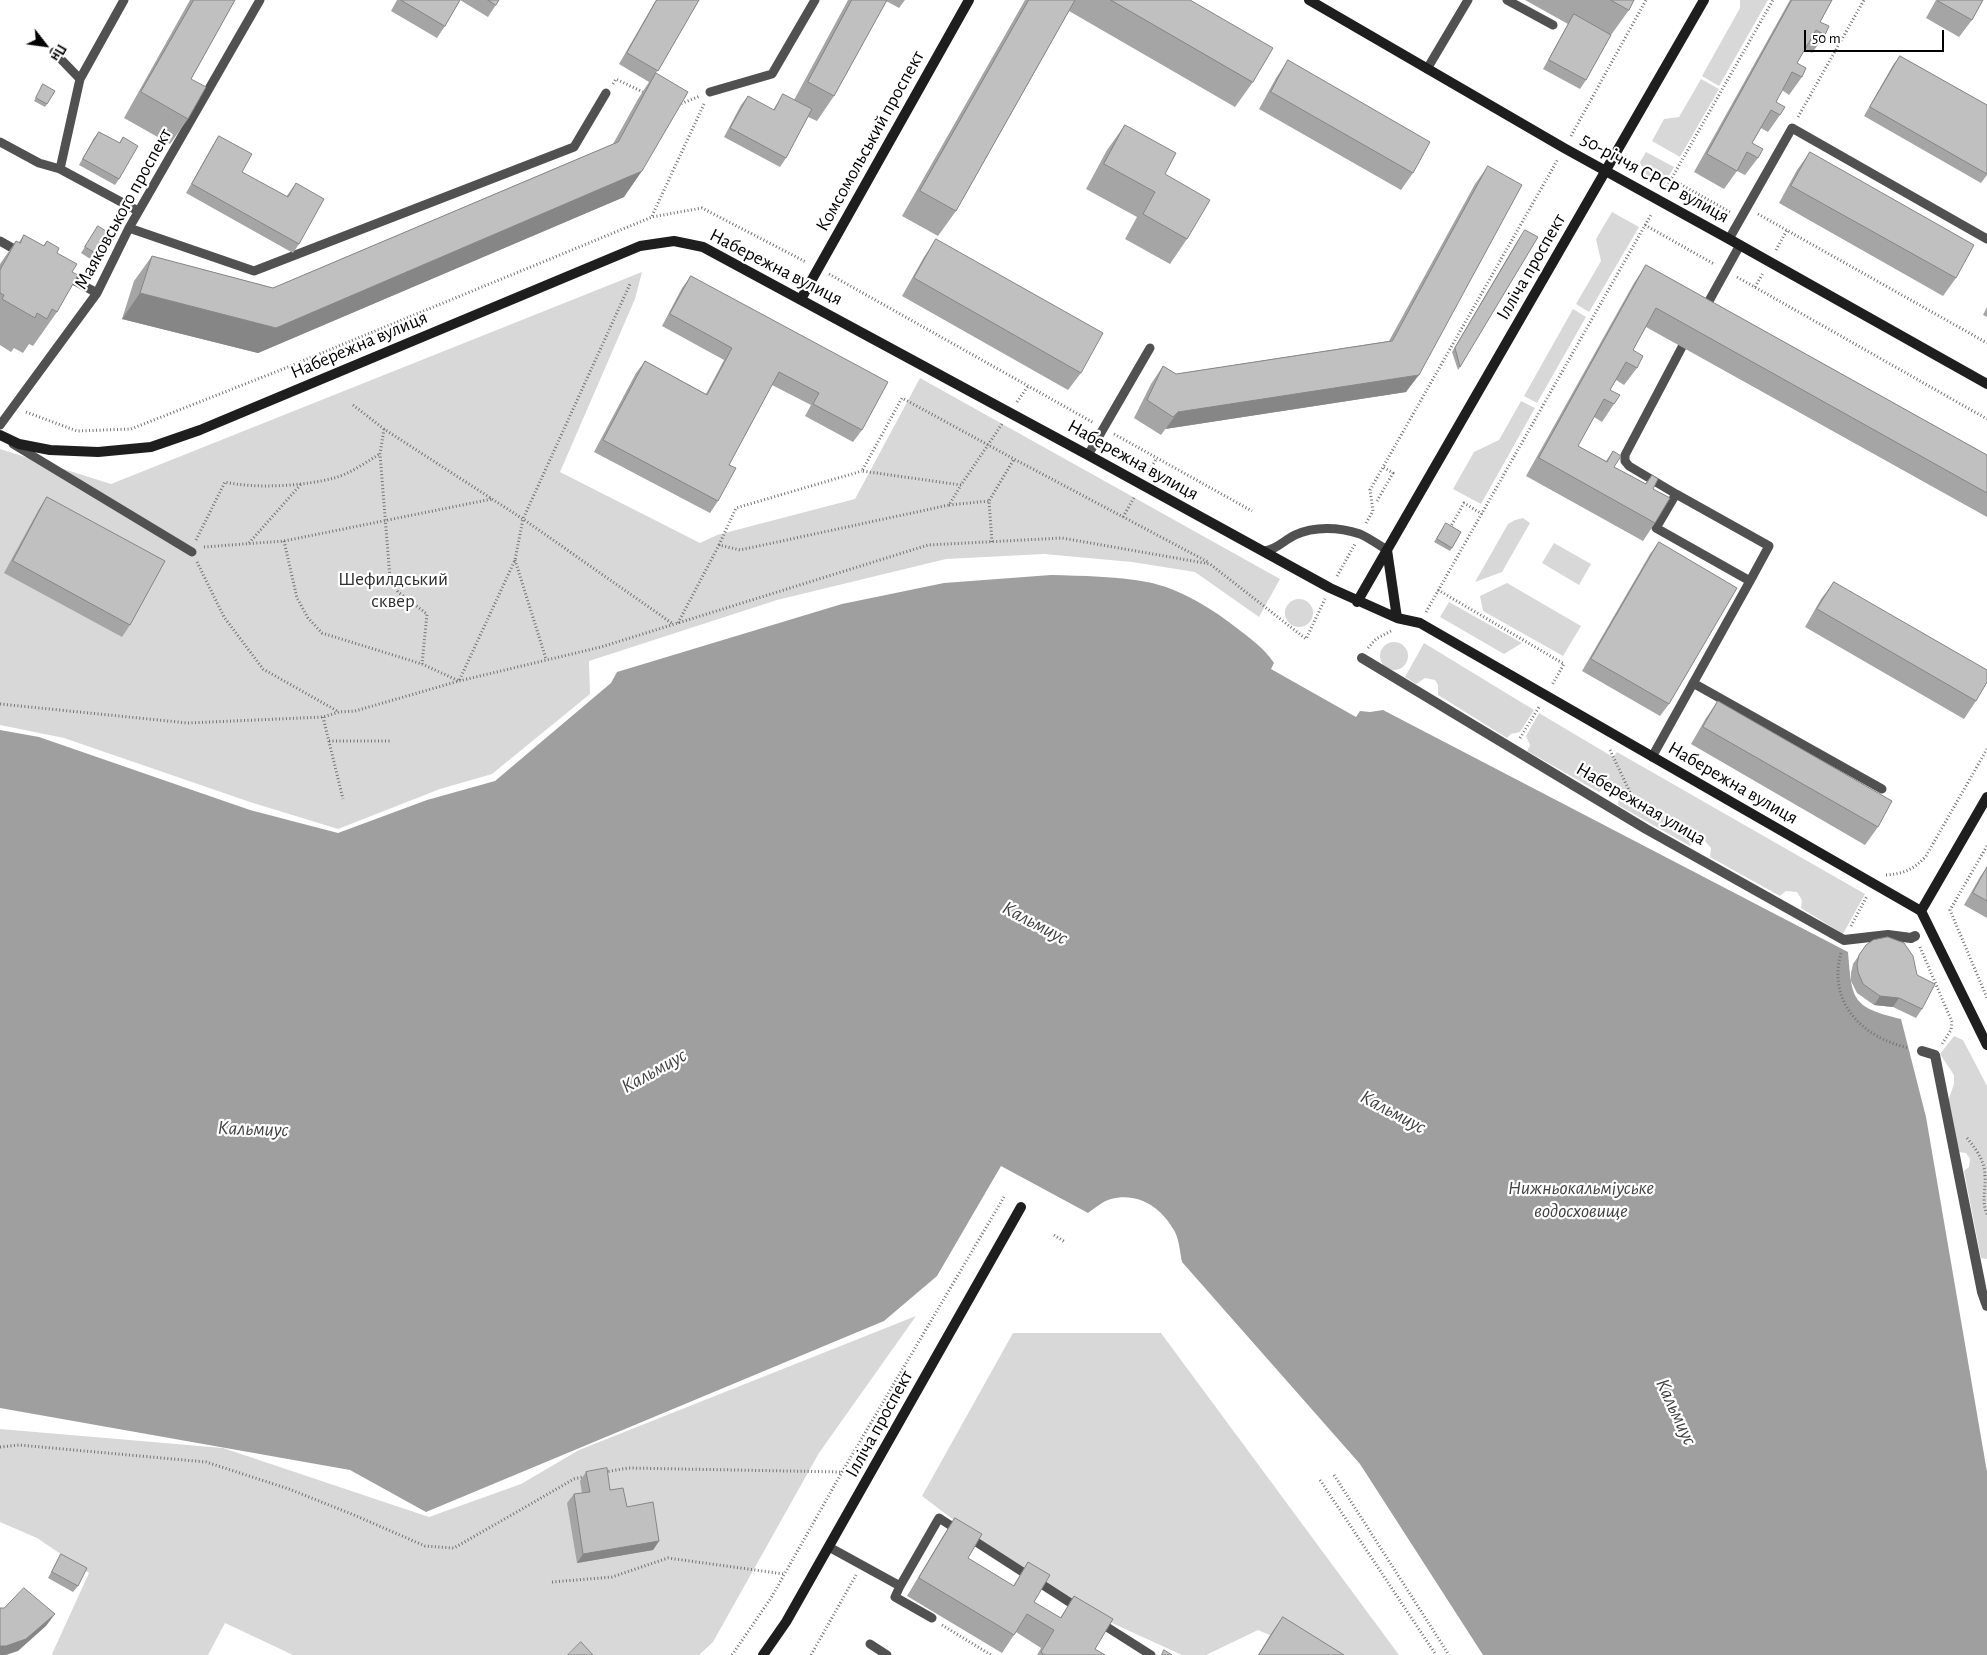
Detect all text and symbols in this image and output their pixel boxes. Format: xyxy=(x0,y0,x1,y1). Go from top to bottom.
north arrow xyxy=(20,20,70,70)
scale bar xyxy=(1807,20,1947,52)
text: 50 m xyxy=(1812,31,1841,46)
text: Пн xyxy=(48,42,68,63)
street label: Комсомольський проспект xyxy=(811,47,929,235)
street label: Маяковського проспект xyxy=(69,125,177,293)
street label: 50-річчя СРСР вулиця xyxy=(1577,128,1733,228)
street label: Ілліча проспект xyxy=(1491,210,1571,324)
street label: Набережна вулиця xyxy=(706,224,846,310)
street label: Набережна вулиця xyxy=(287,306,431,384)
street label: Набережна вулиця xyxy=(1063,415,1203,505)
park label: Шефилдський сквер xyxy=(338,568,448,612)
street label: Набережна вулиця xyxy=(1664,737,1802,829)
street label: Набережная улица xyxy=(1572,758,1710,850)
water label: Кальмиус xyxy=(998,896,1072,950)
water label: Кальмиус xyxy=(617,1043,691,1099)
water label: Кальмиус xyxy=(1356,1085,1430,1139)
water label: Кальмиус xyxy=(217,1116,289,1142)
water label: Нижньокальміуське водосховище xyxy=(1508,1176,1654,1223)
street label: Ілліча проспект xyxy=(840,1367,918,1481)
water label: Кальмиус xyxy=(1650,1375,1702,1449)

